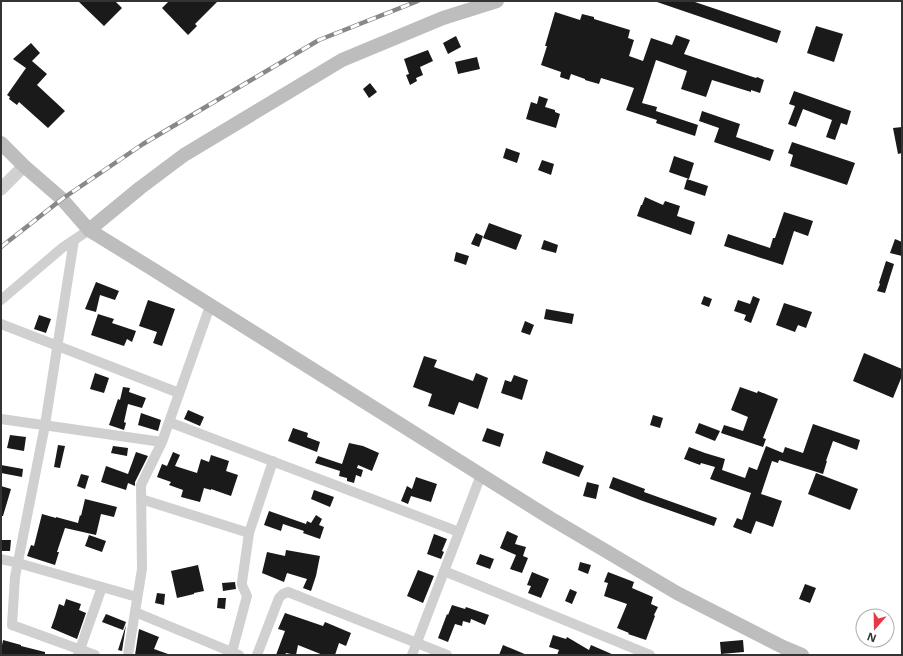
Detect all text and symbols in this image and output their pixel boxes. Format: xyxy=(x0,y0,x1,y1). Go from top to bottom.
north arrow xyxy=(855,608,895,648)
text: N xyxy=(865,629,878,646)

